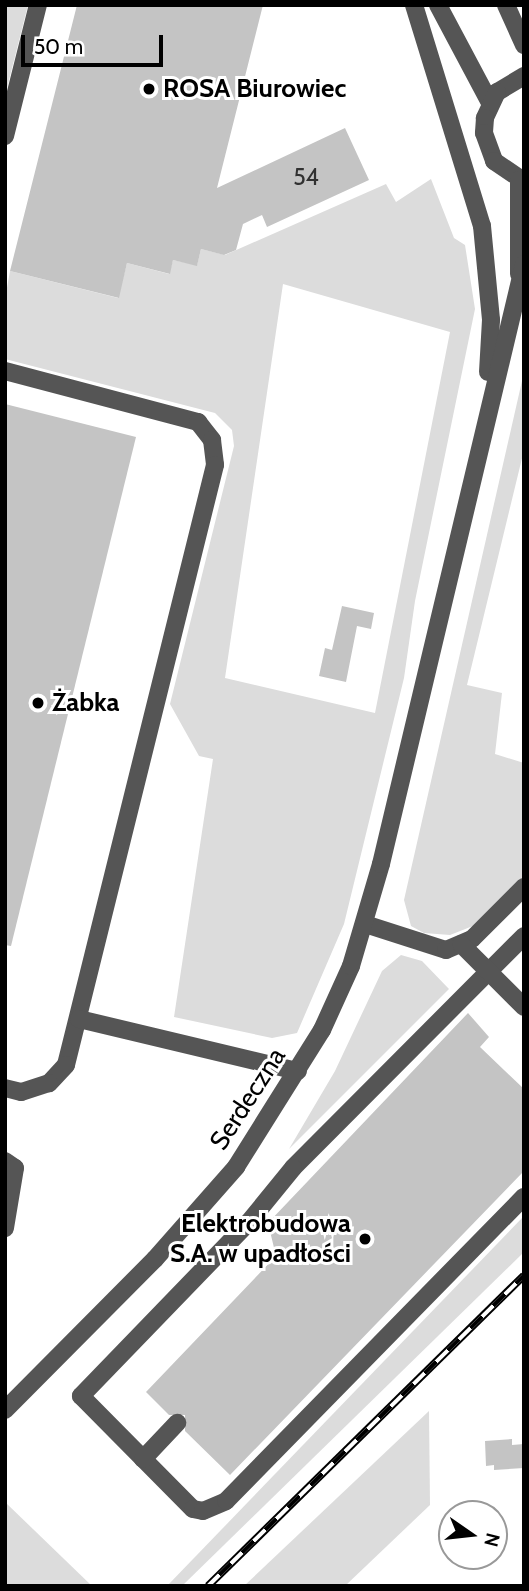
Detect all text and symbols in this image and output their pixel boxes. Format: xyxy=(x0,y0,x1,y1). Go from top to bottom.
scale bar xyxy=(24,21,166,65)
text: 50 m xyxy=(34,34,83,59)
place label: ROSA Biurowiec xyxy=(163,73,346,105)
marker: ROSA Biurowiec xyxy=(141,81,157,97)
house number: 54 xyxy=(293,163,319,191)
place label: Żabka xyxy=(52,687,119,719)
marker: Żabka xyxy=(30,695,46,711)
street label: Serdeczna xyxy=(204,1042,292,1156)
place label: Elektrobudowa S.A. w upadłości xyxy=(170,1208,351,1270)
marker: Elektrobudowa S.A. w upadłości xyxy=(357,1231,373,1247)
north arrow xyxy=(438,1500,508,1570)
text: N xyxy=(479,1530,505,1549)

